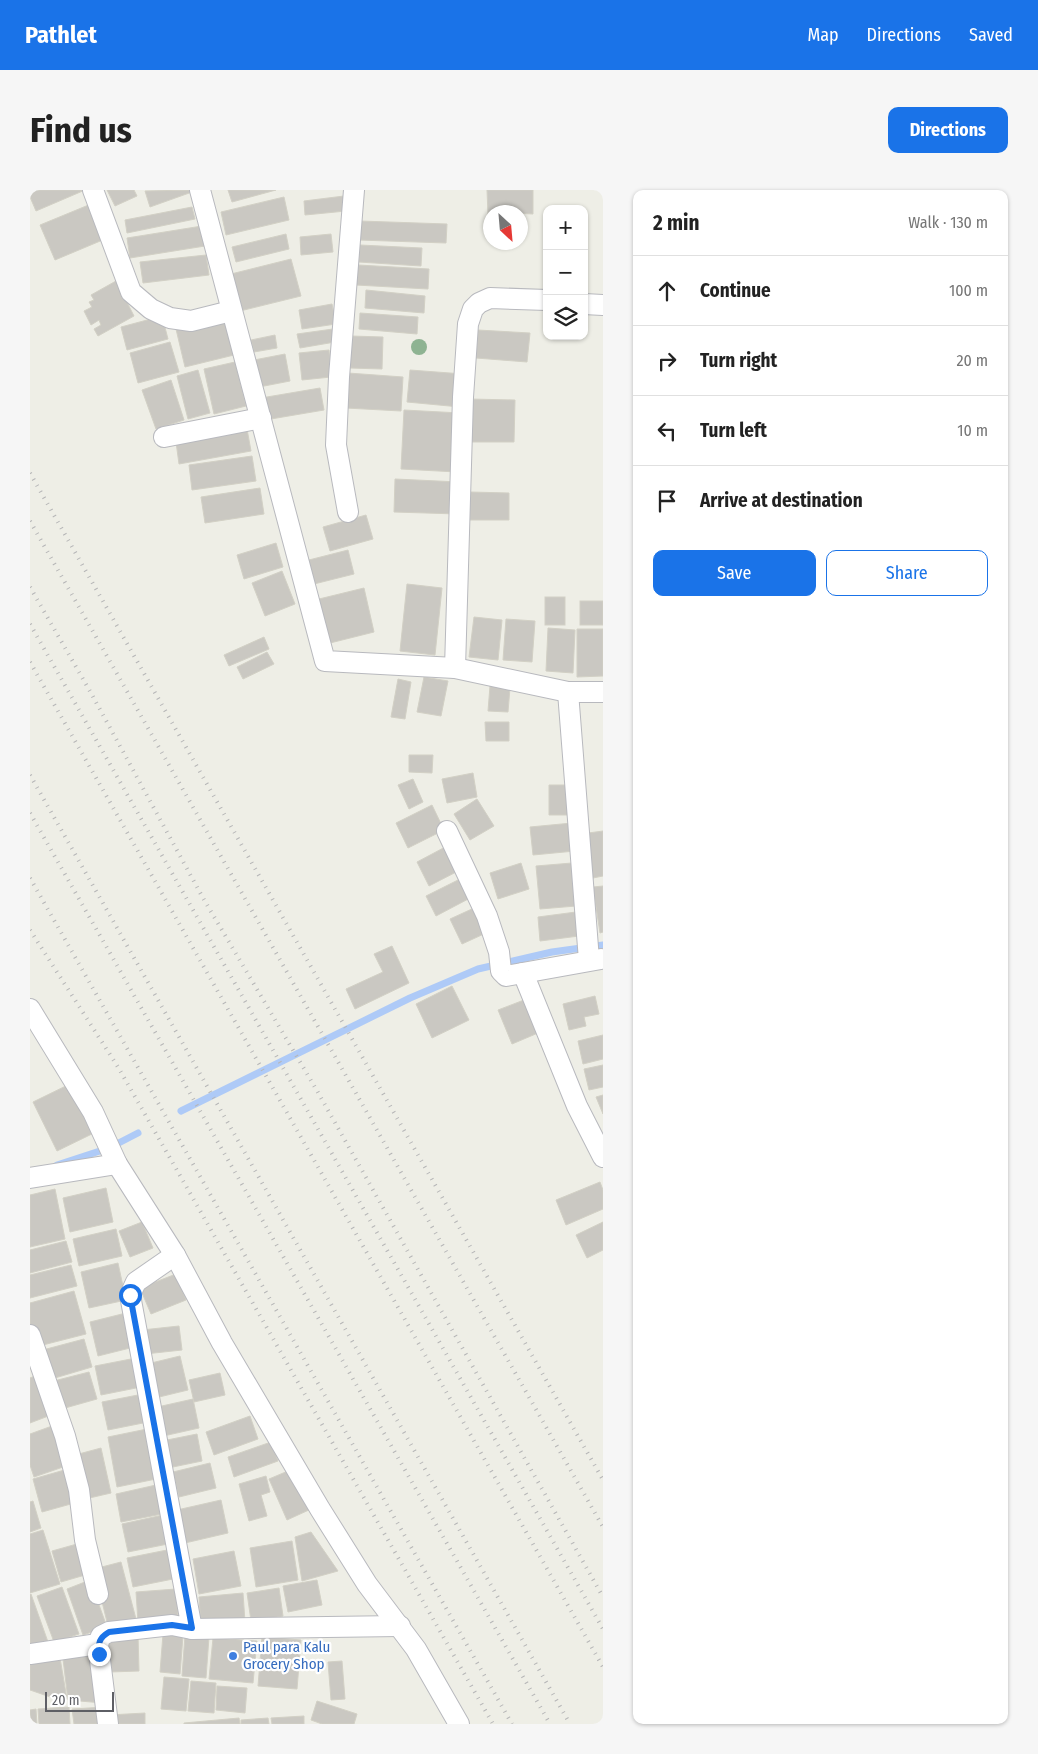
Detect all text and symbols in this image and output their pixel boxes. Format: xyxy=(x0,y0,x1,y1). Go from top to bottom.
text: Pathlet xyxy=(25,21,97,49)
text: Map xyxy=(807,24,839,46)
text: Directions xyxy=(867,24,941,46)
text: Saved xyxy=(969,24,1013,46)
button: Directions xyxy=(888,107,1008,153)
text: Find us xyxy=(30,109,132,151)
north arrow xyxy=(483,205,528,250)
map controls xyxy=(543,205,588,340)
button: + xyxy=(543,205,588,250)
text: 2 min xyxy=(653,210,700,236)
text: Walk · 130 m xyxy=(908,213,988,232)
button: − xyxy=(543,250,588,295)
icon: ahead xyxy=(653,277,681,305)
text: Continue xyxy=(700,279,771,302)
text: 100 m xyxy=(949,281,988,300)
button: layers xyxy=(543,295,588,340)
icon: right xyxy=(653,347,681,375)
text: Turn right xyxy=(700,349,777,372)
text: 20 m xyxy=(957,351,988,370)
icon: left xyxy=(653,417,681,445)
text: Turn left xyxy=(700,419,767,442)
text: 10 m xyxy=(957,421,988,440)
icon: arrive xyxy=(653,487,681,515)
text: Arrive at destination xyxy=(700,489,863,512)
button: Save xyxy=(653,550,816,596)
button: Share xyxy=(826,550,988,596)
route start xyxy=(119,1284,142,1307)
place label: Paul para Kalu Grocery Shop xyxy=(243,1638,330,1673)
route end xyxy=(88,1643,111,1666)
marker: Paul para Kalu Grocery Shop xyxy=(227,1650,239,1662)
scale bar xyxy=(45,1689,114,1712)
text: 20 m xyxy=(52,1692,80,1709)

